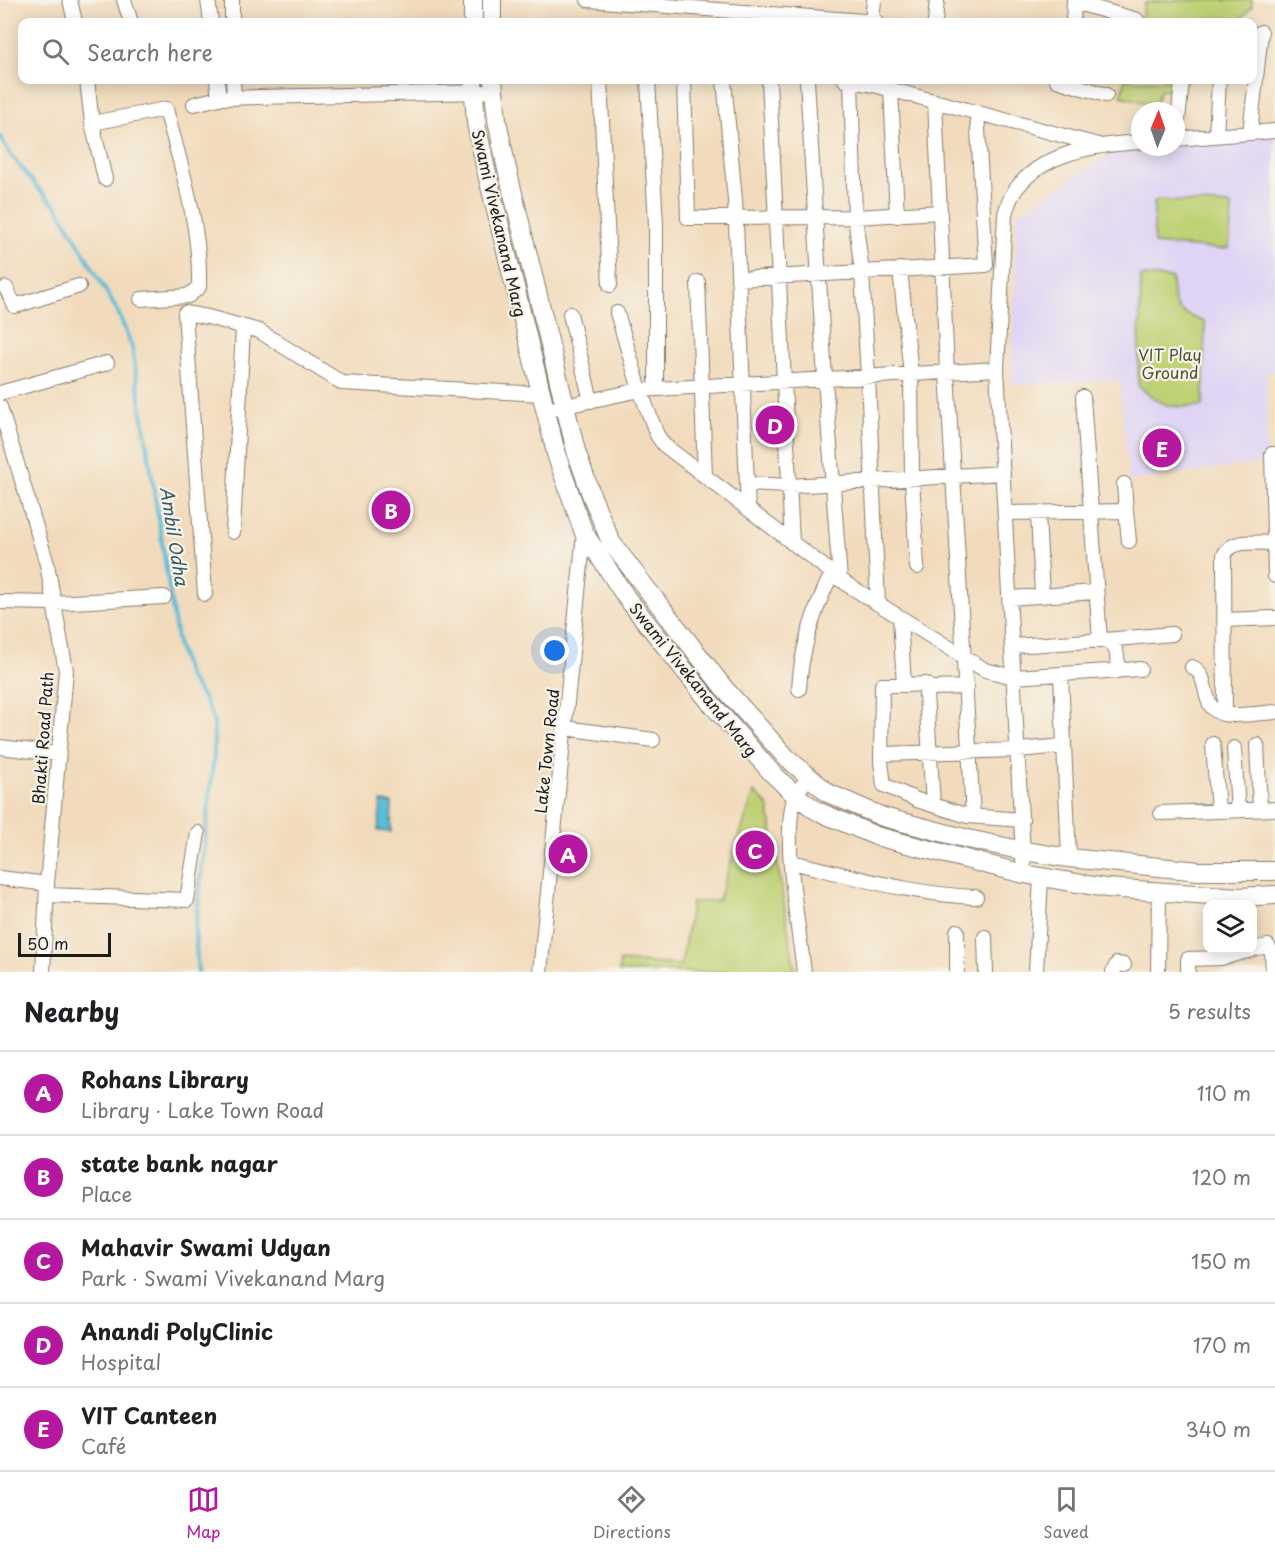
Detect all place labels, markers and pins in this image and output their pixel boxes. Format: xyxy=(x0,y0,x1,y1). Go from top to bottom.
pin: D xyxy=(756,402,794,448)
pin: E xyxy=(1142,426,1182,470)
pin: B xyxy=(372,488,410,532)
pin: C xyxy=(736,828,774,872)
pin: A xyxy=(548,832,588,876)

